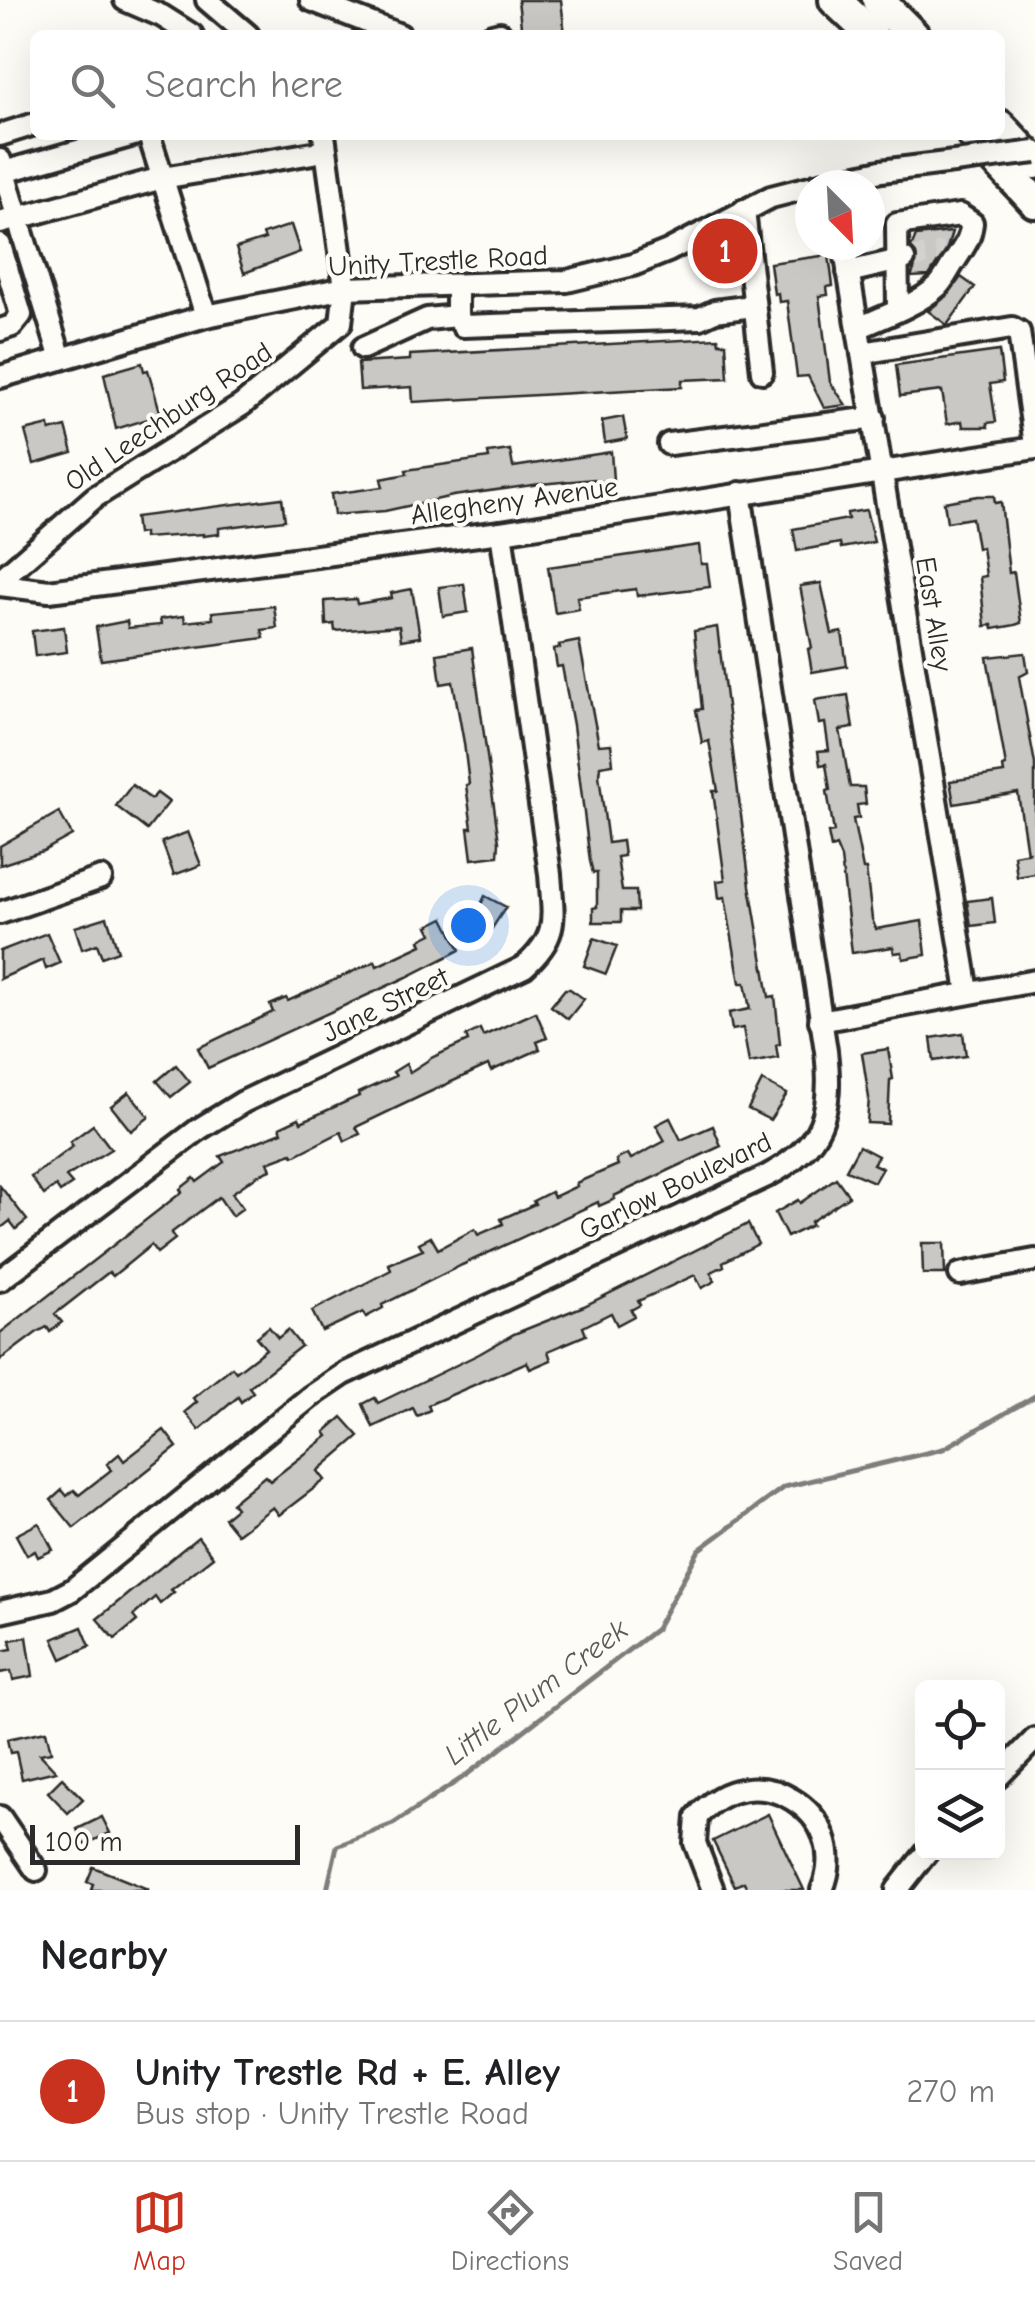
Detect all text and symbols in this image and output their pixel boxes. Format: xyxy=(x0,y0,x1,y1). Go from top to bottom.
search box xyxy=(30,30,1005,140)
icon: search xyxy=(65,58,120,113)
text: Search here xyxy=(145,63,343,107)
north arrow xyxy=(795,170,885,260)
pin: 1 xyxy=(692,214,758,288)
street label: Unity Trestle Road xyxy=(327,239,549,283)
street label: Old Leechburg Road xyxy=(59,336,278,498)
street label: Allegheny Avenue xyxy=(408,471,620,531)
street label: East Alley xyxy=(909,555,959,674)
your location xyxy=(443,900,494,951)
street label: Jane Street xyxy=(317,960,455,1049)
street label: Garlow Boulevard xyxy=(574,1126,777,1246)
water label: Little Plum Creek xyxy=(438,1612,635,1773)
map controls xyxy=(915,1680,1005,1860)
button: locate xyxy=(915,1680,1005,1770)
button: layers xyxy=(915,1770,1005,1860)
scale bar xyxy=(30,1820,300,1864)
text: 100 m xyxy=(45,1826,123,1858)
text: Nearby xyxy=(40,1931,167,1980)
text: Unity Trestle Rd + E. Alley xyxy=(135,2051,560,2095)
text: 1 xyxy=(66,2073,79,2110)
text: 270 m xyxy=(907,2073,995,2110)
text: Bus stop · Unity Trestle Road xyxy=(135,2095,529,2132)
tab: Map xyxy=(132,2185,187,2277)
tab: Directions xyxy=(451,2185,569,2277)
tab: Saved xyxy=(833,2185,903,2277)

